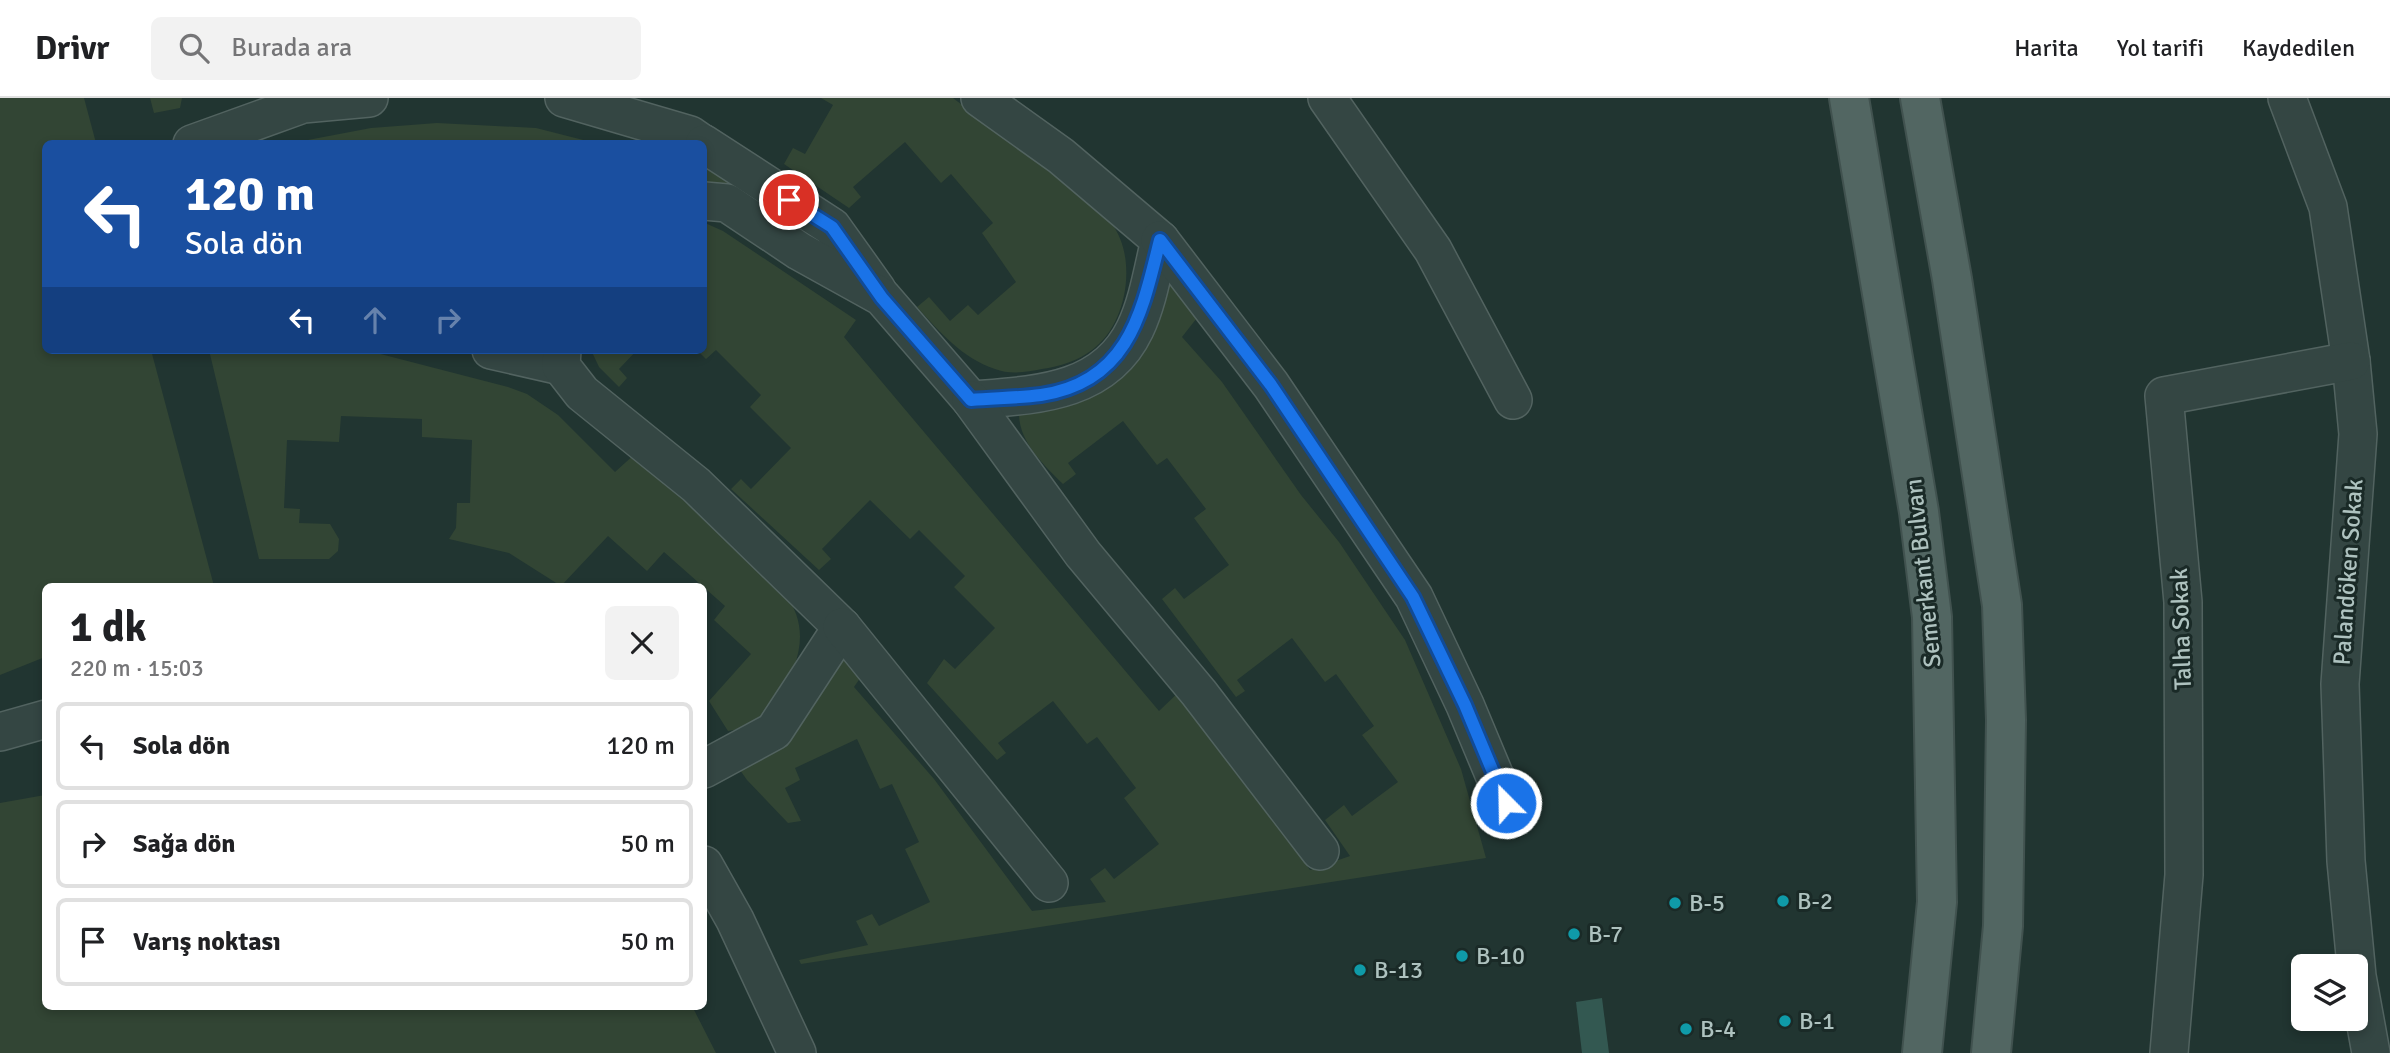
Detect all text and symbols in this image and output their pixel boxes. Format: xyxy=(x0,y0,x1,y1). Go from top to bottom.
search box xyxy=(151,17,641,80)
text: Drivr xyxy=(35,28,109,69)
icon: search xyxy=(175,29,213,67)
text: Burada ara xyxy=(231,32,352,64)
text: Harita xyxy=(2014,33,2079,63)
text: Yol tarifi xyxy=(2117,33,2204,63)
text: Kaydedilen xyxy=(2242,33,2355,63)
text: 120 m xyxy=(185,164,315,224)
icon: left xyxy=(70,168,161,259)
pin xyxy=(759,170,819,230)
icon: arrive xyxy=(770,181,808,219)
text: Sola dön xyxy=(185,224,303,263)
icon: left xyxy=(283,301,321,339)
icon: ahead xyxy=(356,301,394,339)
icon: right xyxy=(429,301,467,339)
street label: Semerkant Bulvarı xyxy=(1898,477,1948,669)
street label: Palandöken Sokak xyxy=(2327,478,2369,666)
street label: Talha Sokak xyxy=(2164,568,2198,690)
text: 1 dk xyxy=(70,602,147,653)
button: close xyxy=(605,606,679,680)
text: 220 m · 15:03 xyxy=(70,654,204,683)
icon: left xyxy=(74,727,112,765)
text: Sola dön xyxy=(133,730,230,762)
text: 120 m xyxy=(606,730,675,762)
position arrow xyxy=(1469,766,1543,840)
icon: right xyxy=(74,825,112,863)
text: Sağa dön xyxy=(133,828,236,860)
text: 50 m xyxy=(620,828,675,860)
place label: B-2 xyxy=(1797,886,1833,916)
place label: B-5 xyxy=(1689,888,1725,918)
marker: B-2 xyxy=(1775,893,1791,909)
marker: B-5 xyxy=(1667,895,1683,911)
place label: B-7 xyxy=(1588,919,1623,949)
icon: arrive xyxy=(74,923,112,961)
text: Varış noktası xyxy=(133,926,281,958)
text: 50 m xyxy=(620,926,675,958)
marker: B-7 xyxy=(1566,926,1582,942)
place label: B-10 xyxy=(1476,941,1525,971)
marker: B-10 xyxy=(1454,948,1470,964)
map controls xyxy=(2291,954,2368,1031)
button: layers xyxy=(2291,954,2368,1031)
place label: B-13 xyxy=(1374,955,1423,985)
marker: B-13 xyxy=(1352,962,1368,978)
place label: B-1 xyxy=(1799,1006,1835,1036)
marker: B-1 xyxy=(1777,1013,1793,1029)
place label: B-4 xyxy=(1700,1014,1736,1044)
marker: B-4 xyxy=(1678,1021,1694,1037)

